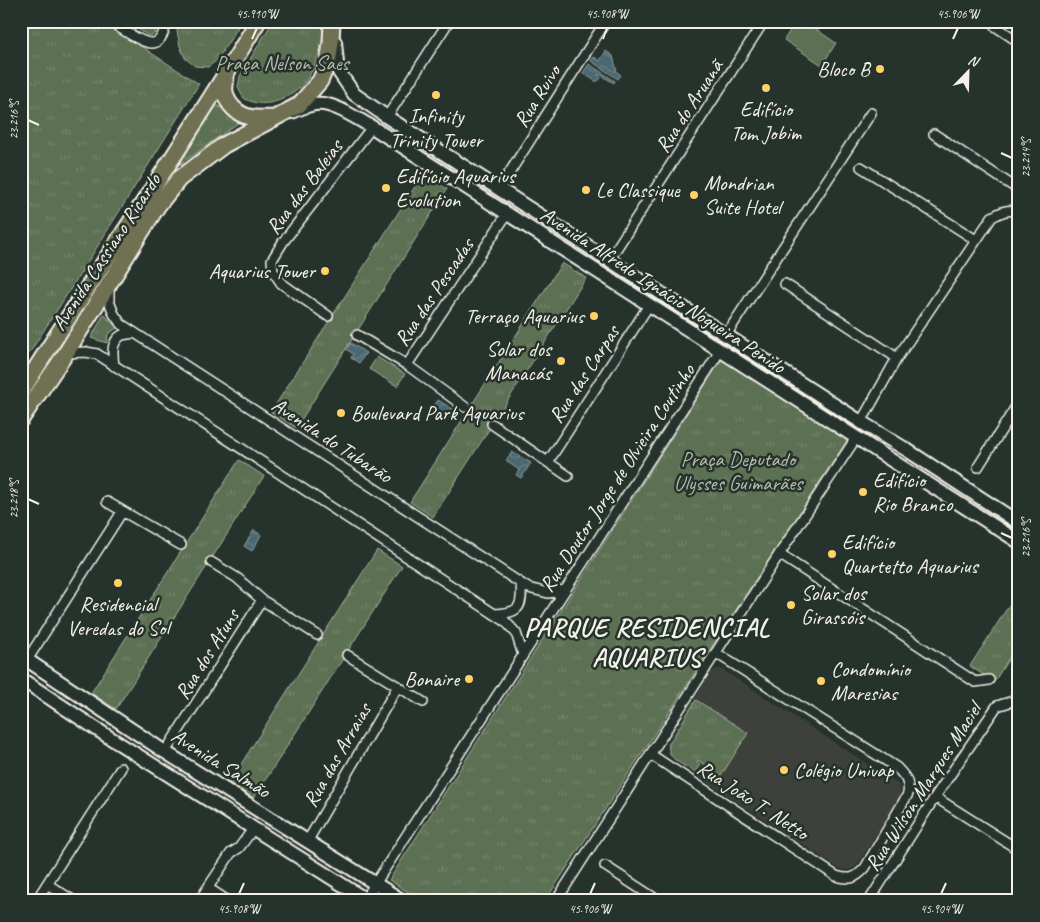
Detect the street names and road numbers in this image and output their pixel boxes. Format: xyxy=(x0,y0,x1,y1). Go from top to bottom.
street label: Rua do Aruanã xyxy=(649,52,730,157)
street label: Rua Ruivo xyxy=(508,58,568,132)
street label: Rua das Baleias xyxy=(260,133,349,239)
street label: Avenida Cassiano Ricardo xyxy=(46,167,167,335)
street label: Avenida Alfredo Ignácio Nogueira Penido xyxy=(536,201,792,380)
street label: Rua das Pescadas xyxy=(388,232,481,351)
street label: Rua das Carpas xyxy=(543,319,626,428)
street label: Rua Doutor Jorge de Olvieira Coutinho xyxy=(534,358,701,597)
street label: Avenida do Tubarão xyxy=(267,391,398,489)
street label: Rua dos Atuns xyxy=(169,602,246,704)
street label: Rua Wilson Marques Maciel xyxy=(859,695,989,876)
street label: Rua das Arraias xyxy=(297,697,378,811)
street label: Avenida Salmão xyxy=(167,722,277,804)
street label: Rua João T. Netto xyxy=(693,754,816,847)

